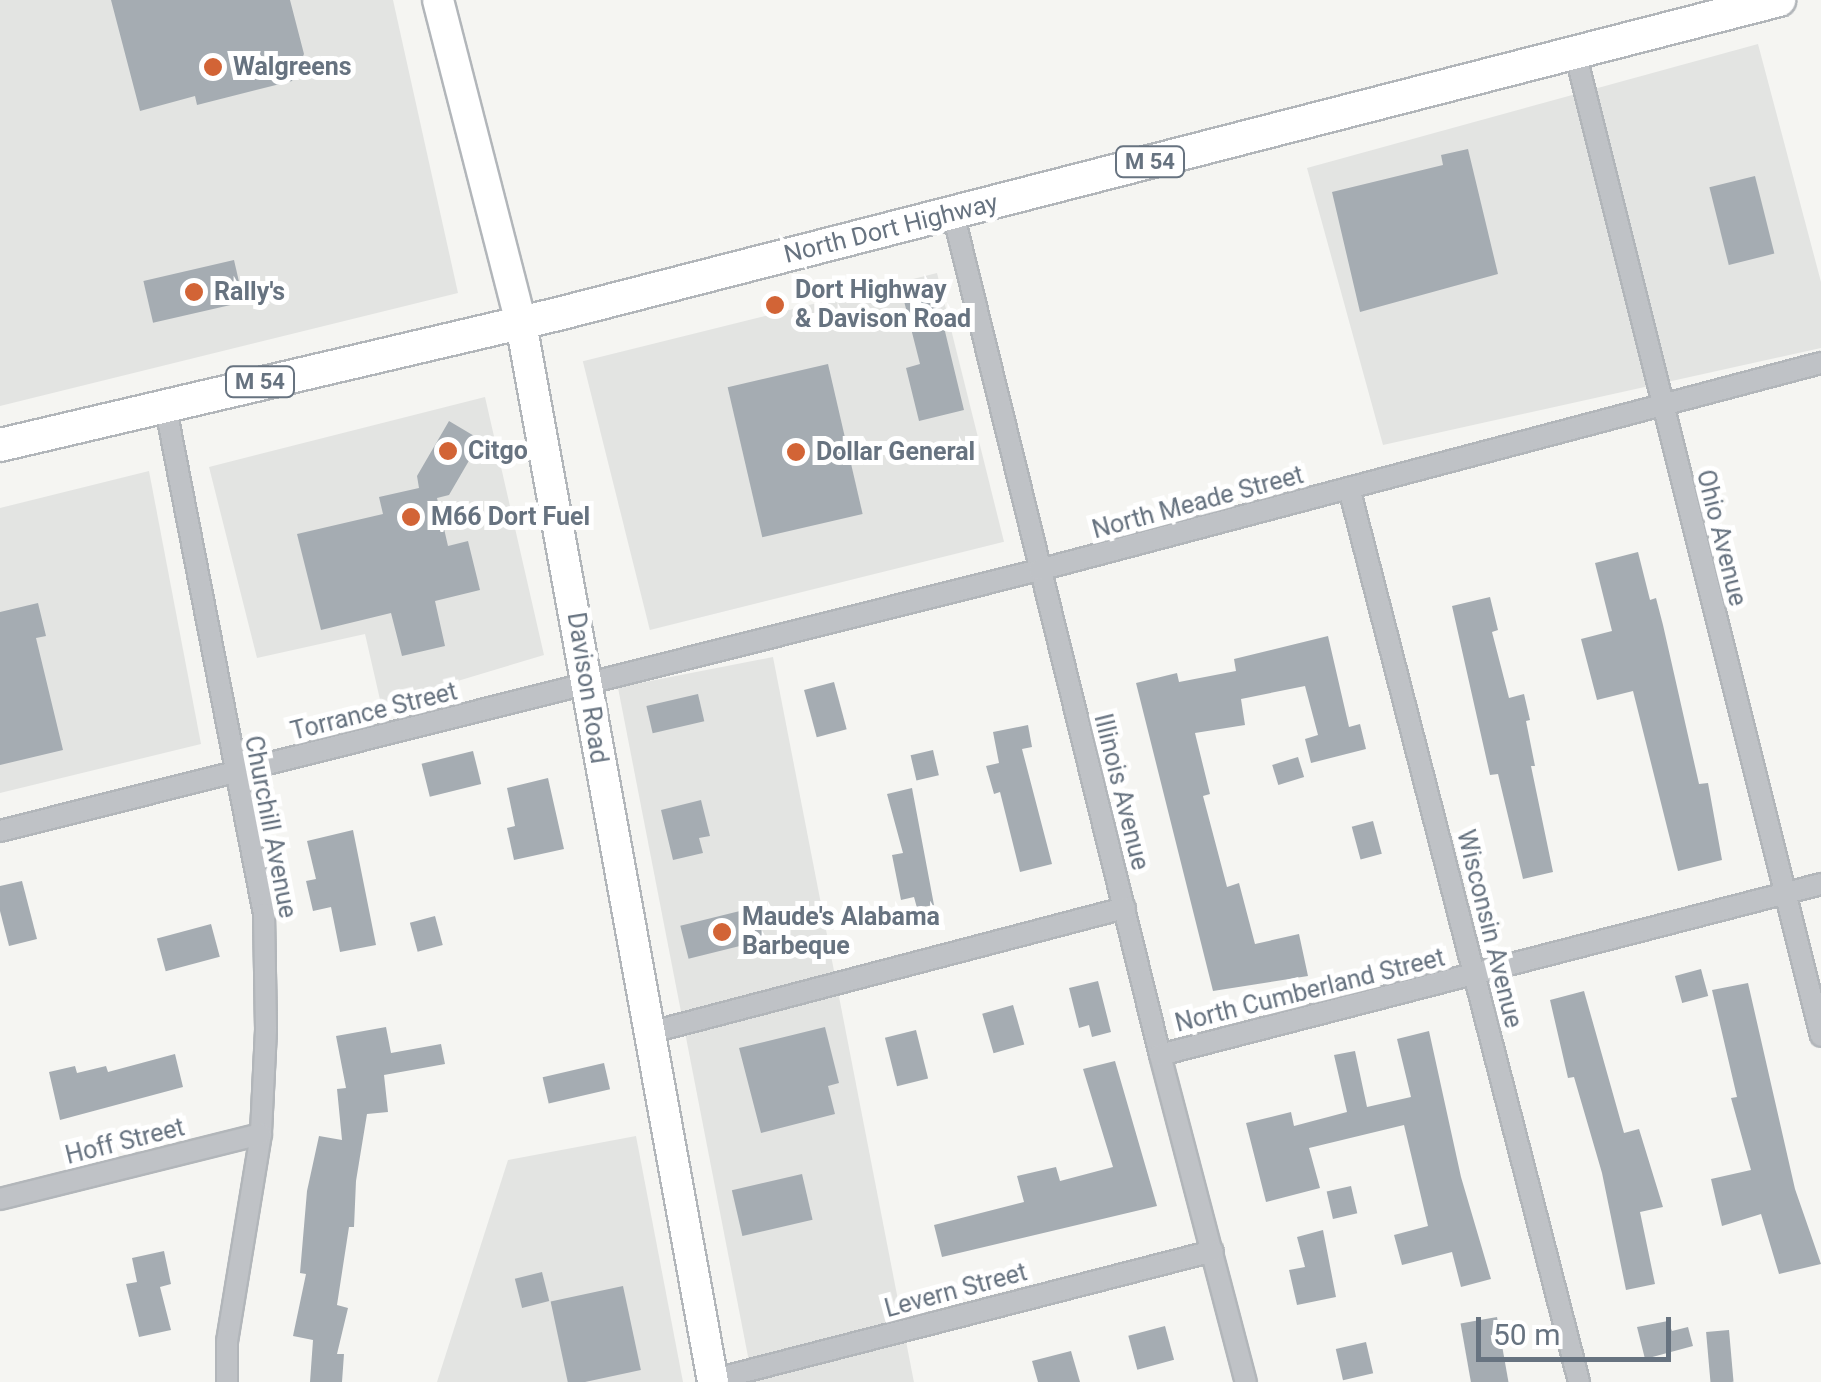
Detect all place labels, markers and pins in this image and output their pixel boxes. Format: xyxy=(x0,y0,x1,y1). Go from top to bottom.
place label: Walgreens xyxy=(233,52,352,82)
marker: Walgreens xyxy=(202,56,224,78)
place label: Dort Highway & Davison Road xyxy=(795,276,971,335)
place label: Rally's xyxy=(214,277,285,307)
marker: Rally's xyxy=(183,281,205,303)
marker: Dort Highway & Davison Road xyxy=(764,294,786,316)
place label: Citgo xyxy=(468,436,528,466)
place label: Dollar General xyxy=(816,437,975,467)
marker: Citgo xyxy=(437,440,459,462)
marker: Dollar General xyxy=(785,441,807,463)
place label: M66 Dort Fuel xyxy=(431,502,590,532)
marker: M66 Dort Fuel xyxy=(400,506,422,528)
place label: Maude's Alabama Barbeque xyxy=(742,903,940,962)
marker: Maude's Alabama Barbeque xyxy=(711,921,733,943)

